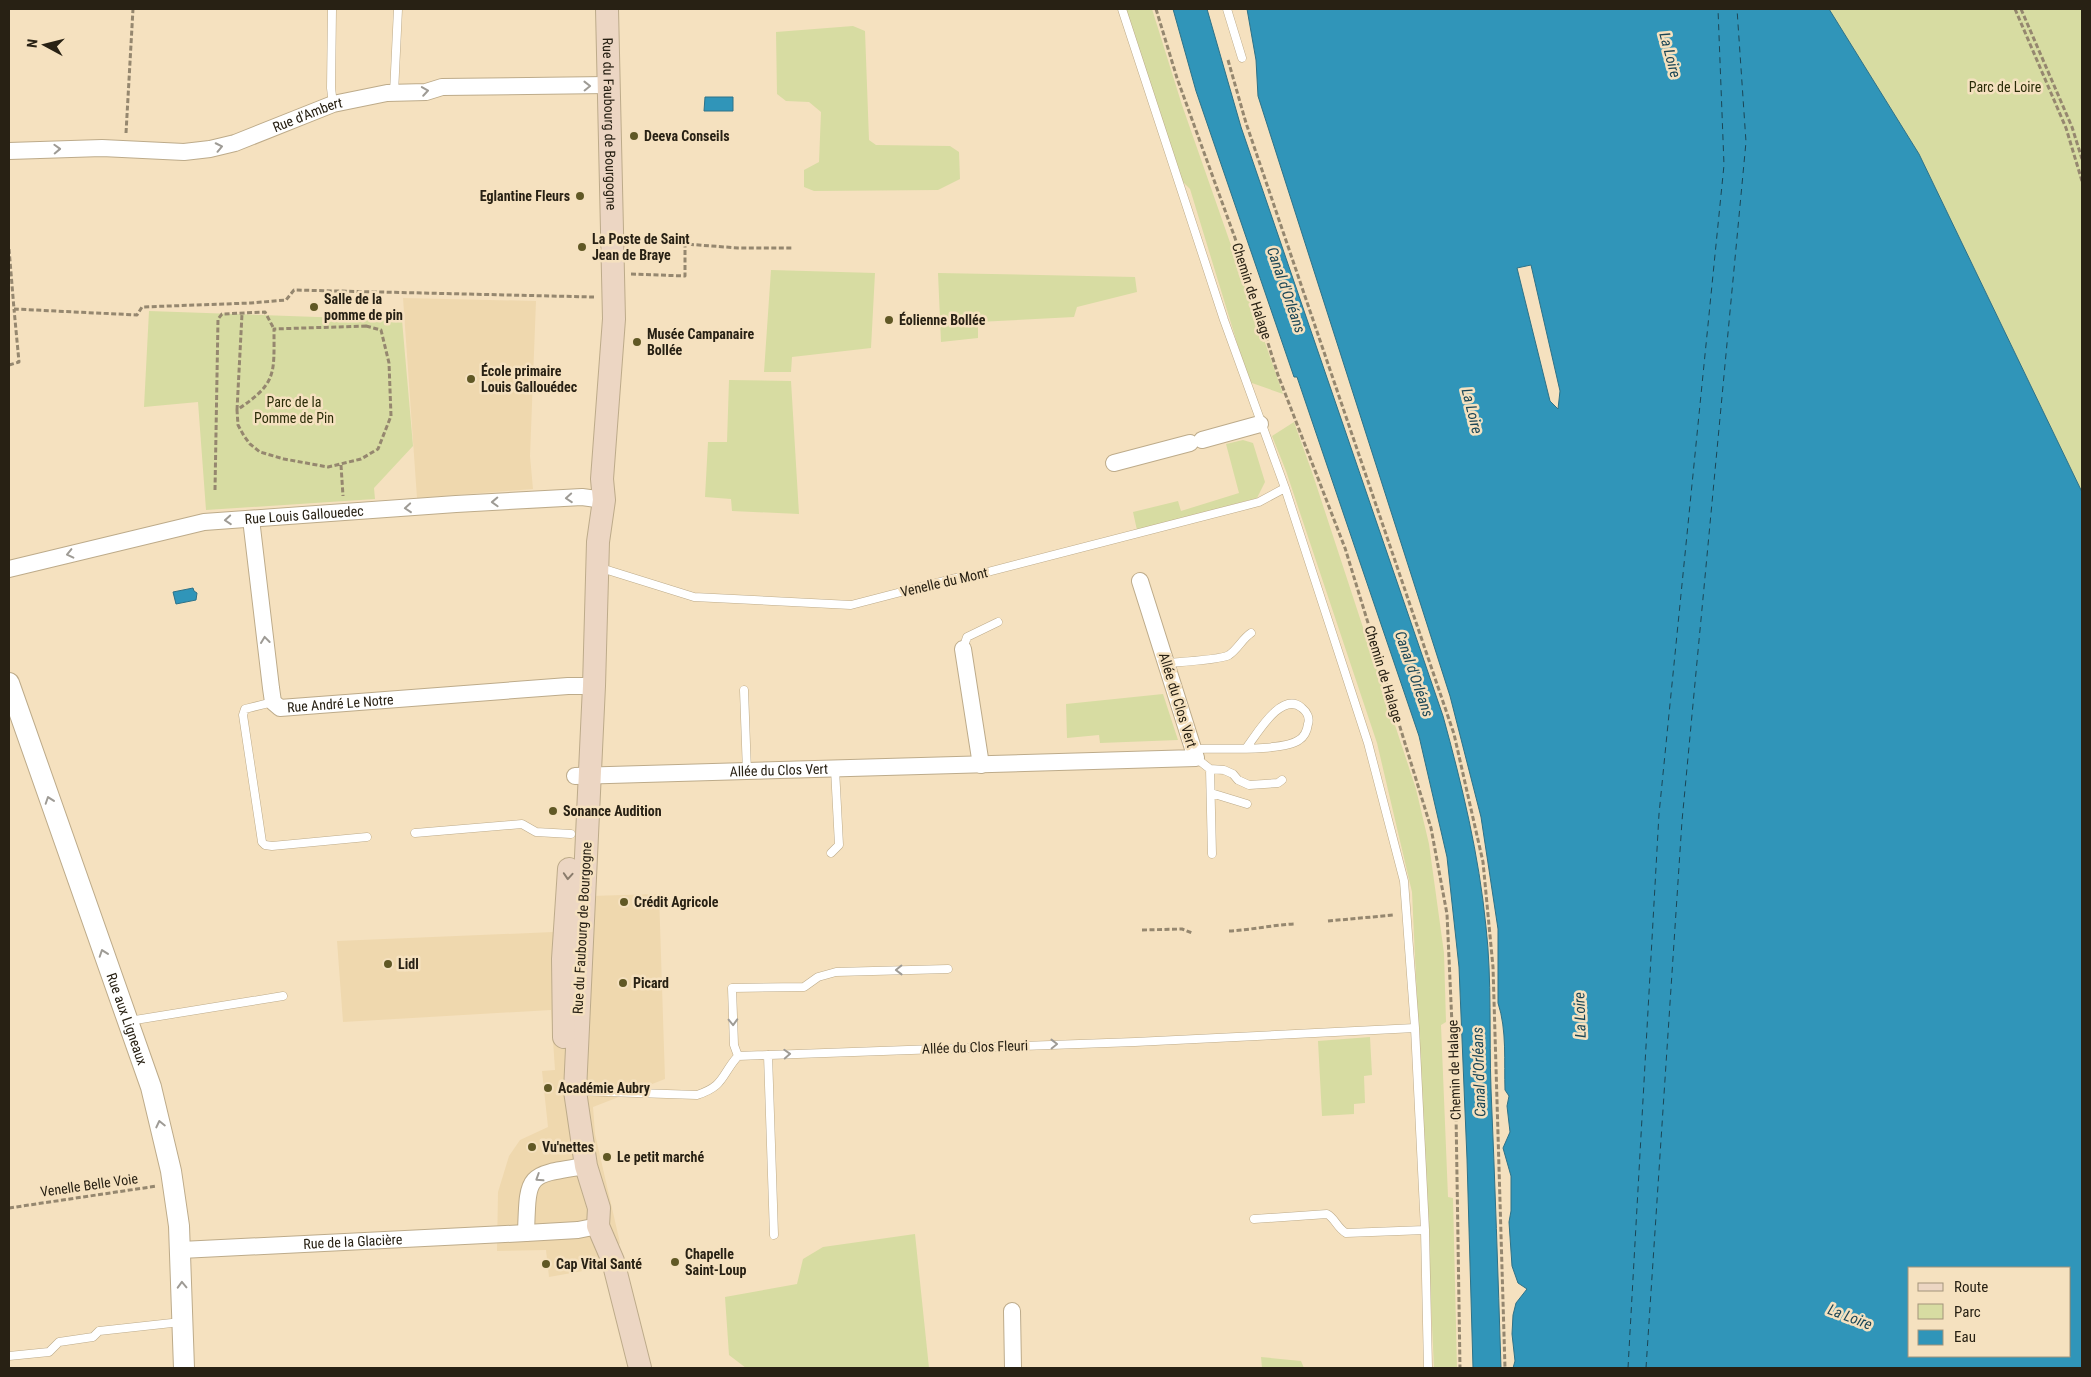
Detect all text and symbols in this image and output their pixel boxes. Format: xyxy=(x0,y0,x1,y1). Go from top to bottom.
north arrow xyxy=(20,20,70,70)
water label: La Loire xyxy=(1655,30,1685,80)
text: N xyxy=(24,38,41,49)
street label: Rue du Faubourg de Bourgogne xyxy=(600,38,620,211)
park label: Parc de Loire xyxy=(1969,79,2042,95)
one-way arrow xyxy=(583,80,591,91)
one-way arrow xyxy=(422,86,430,97)
street label: Rue d'Ambert xyxy=(270,94,344,135)
place label: Deeva Conseils xyxy=(644,128,730,144)
marker: Deeva Conseils xyxy=(628,130,640,142)
one-way arrow xyxy=(215,142,224,152)
one-way arrow xyxy=(54,144,62,154)
place label: Eglantine Fleurs xyxy=(480,188,570,204)
marker: Eglantine Fleurs xyxy=(574,190,586,202)
place label: La Poste de Saint Jean de Braye xyxy=(592,231,690,263)
marker: La Poste de Saint Jean de Braye xyxy=(576,241,588,253)
street label: Chemin de Halage xyxy=(1229,241,1275,342)
water label: Canal d'Orléans xyxy=(1263,245,1309,336)
place label: Salle de la pomme de pin xyxy=(324,291,403,323)
marker: Salle de la pomme de pin xyxy=(308,301,320,313)
place label: Éolienne Bollée xyxy=(899,311,986,328)
marker: Éolienne Bollée xyxy=(883,314,895,326)
place label: Musée Campanaire Bollée xyxy=(647,326,754,358)
marker: Musée Campanaire Bollée xyxy=(631,336,643,348)
place label: École primaire Louis Gallouédec xyxy=(481,362,578,395)
marker: École primaire Louis Gallouédec xyxy=(465,373,477,385)
water label: La Loire xyxy=(1458,387,1486,436)
park label: Parc de la Pomme de Pin xyxy=(254,394,334,426)
one-way arrow xyxy=(564,492,572,503)
one-way arrow xyxy=(490,497,498,507)
one-way arrow xyxy=(403,502,411,513)
street label: Rue Louis Gallouedec xyxy=(244,503,364,527)
one-way arrow xyxy=(224,515,232,526)
one-way arrow xyxy=(65,548,74,559)
street label: Venelle du Mont xyxy=(899,564,989,600)
street label: Chemin de Halage xyxy=(1362,624,1406,725)
water label: Canal d'Orléans xyxy=(1391,629,1437,720)
one-way arrow xyxy=(260,635,271,643)
street label: Allée du Clos Vert xyxy=(1156,651,1200,749)
street label: Rue André Le Notre xyxy=(286,691,395,715)
street label: Allée du Clos Vert xyxy=(729,761,828,780)
one-way arrow xyxy=(45,796,55,805)
place label: Sonance Audition xyxy=(563,803,662,819)
marker: Sonance Audition xyxy=(547,805,559,817)
street label: Rue du Faubourg de Bourgogne xyxy=(570,841,595,1014)
one-way arrow xyxy=(563,872,574,880)
place label: Crédit Agricole xyxy=(634,894,719,910)
marker: Crédit Agricole xyxy=(618,896,630,908)
one-way arrow xyxy=(99,950,109,958)
place label: Lidl xyxy=(398,956,419,972)
marker: Lidl xyxy=(382,958,394,970)
one-way arrow xyxy=(895,965,902,975)
street label: Rue aux Ligneaux xyxy=(103,971,151,1067)
place label: Picard xyxy=(633,975,669,991)
marker: Picard xyxy=(617,977,629,989)
water label: La Loire xyxy=(1570,992,1590,1038)
one-way arrow xyxy=(728,1018,739,1026)
street label: Chemin de Halage xyxy=(1444,1019,1464,1121)
water label: Canal d'Orléans xyxy=(1468,1026,1490,1117)
street label: Allée du Clos Fleuri xyxy=(922,1037,1028,1057)
one-way arrow xyxy=(1050,1039,1058,1050)
one-way arrow xyxy=(783,1049,791,1060)
place label: Académie Aubry xyxy=(558,1080,651,1096)
marker: Académie Aubry xyxy=(542,1082,554,1094)
one-way arrow xyxy=(155,1120,166,1129)
place label: Vu'nettes xyxy=(542,1139,594,1155)
marker: Vu'nettes xyxy=(526,1141,538,1153)
place label: Le petit marché xyxy=(617,1149,704,1165)
marker: Le petit marché xyxy=(601,1151,613,1163)
street label: Venelle Belle Voie xyxy=(39,1170,139,1200)
one-way arrow xyxy=(535,1171,544,1181)
street label: Rue de la Glacière xyxy=(303,1231,403,1252)
place label: Chapelle Saint-Loup xyxy=(685,1246,746,1278)
place label: Cap Vital Santé xyxy=(556,1256,642,1272)
marker: Chapelle Saint-Loup xyxy=(669,1256,681,1268)
marker: Cap Vital Santé xyxy=(540,1258,552,1270)
legend xyxy=(1908,1267,2071,1357)
text: Route xyxy=(1954,1278,1988,1296)
one-way arrow xyxy=(177,1280,187,1288)
water label: La Loire xyxy=(1825,1300,1875,1334)
text: Parc xyxy=(1954,1303,1981,1321)
text: Eau xyxy=(1954,1328,1976,1346)

